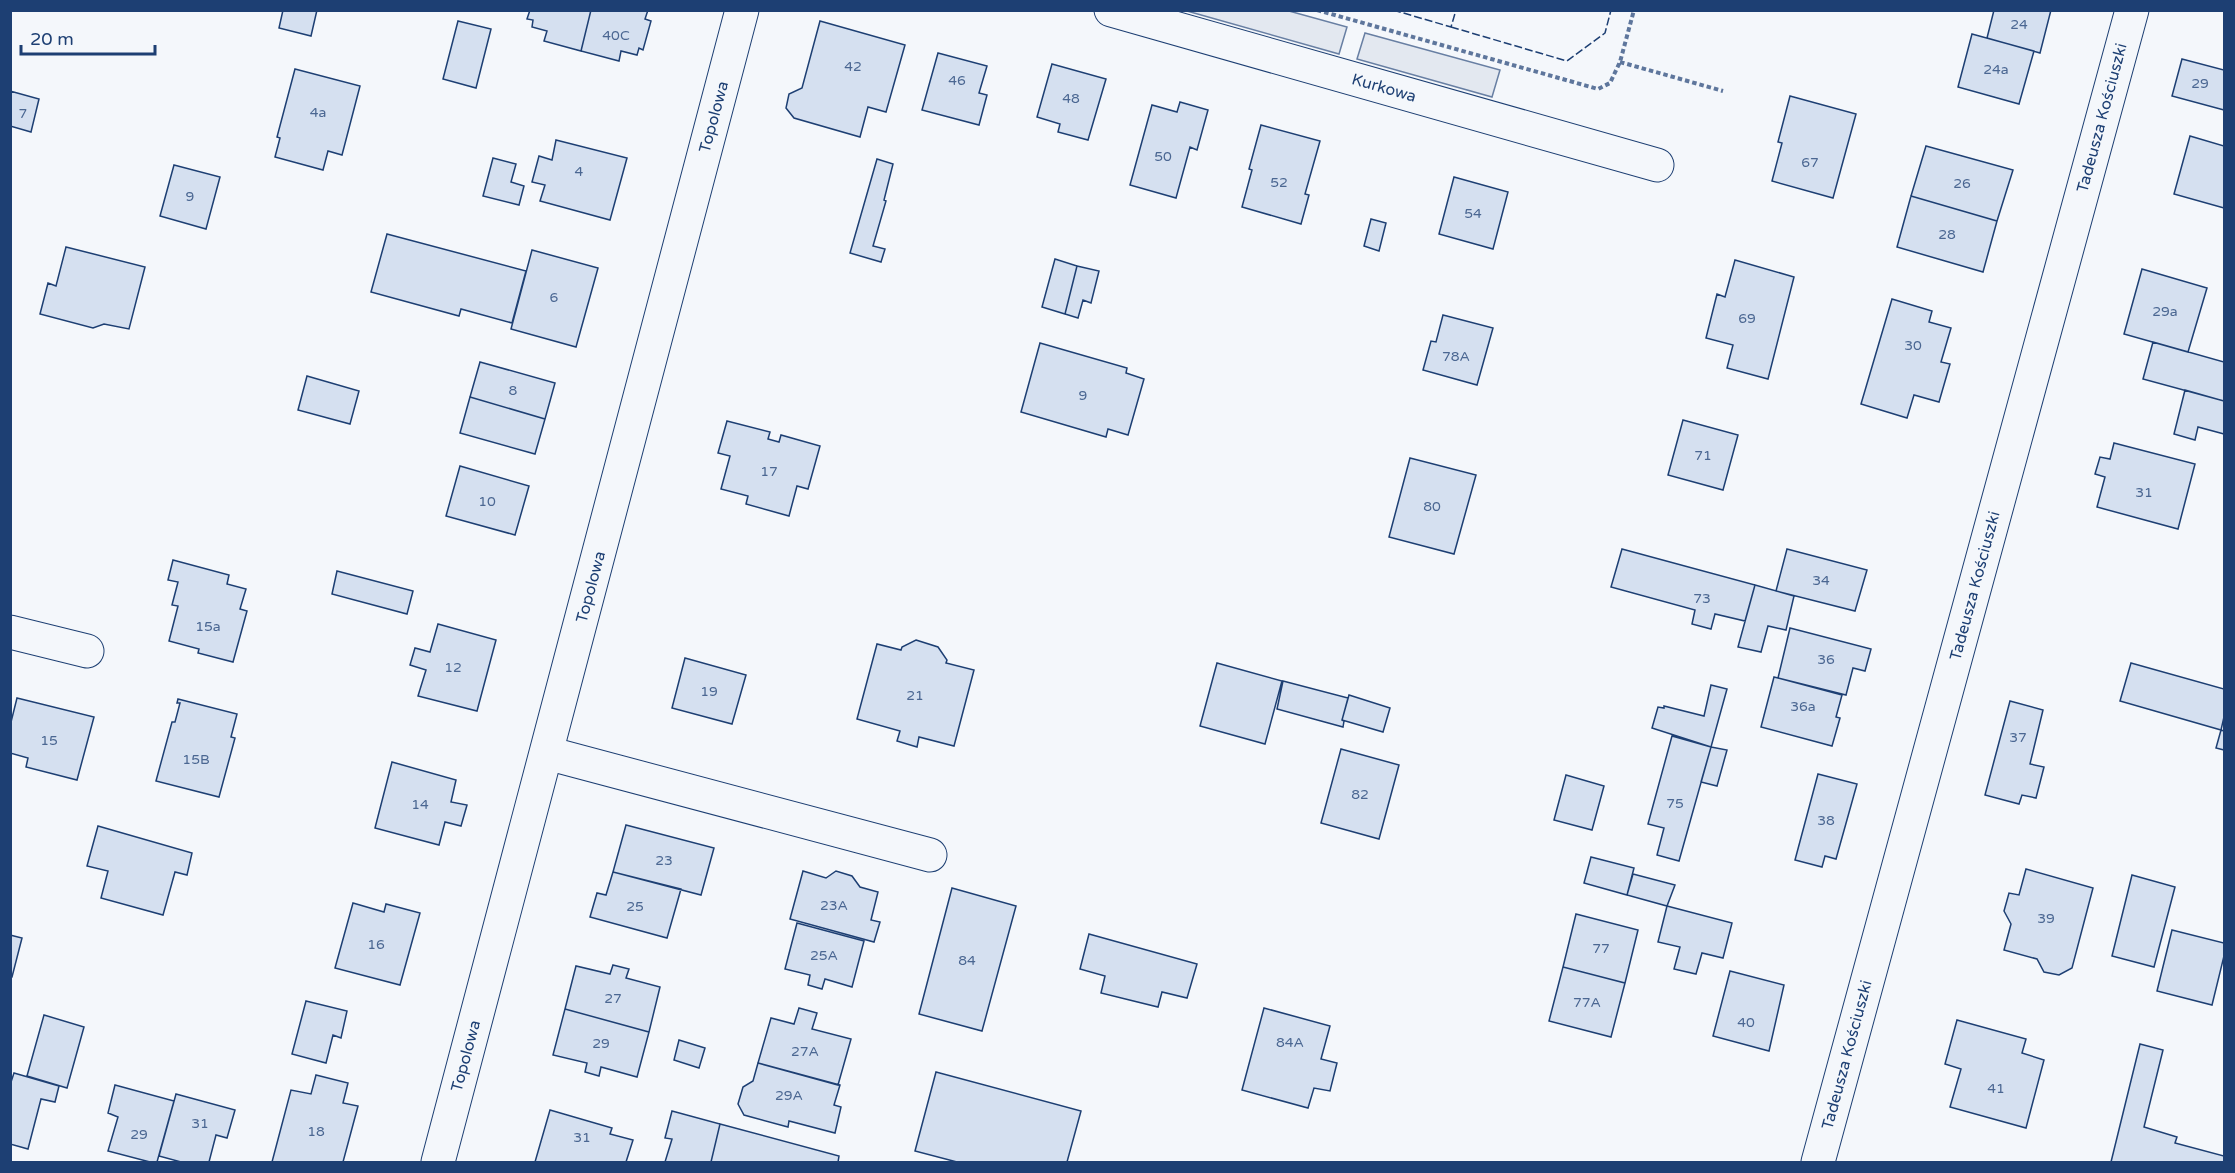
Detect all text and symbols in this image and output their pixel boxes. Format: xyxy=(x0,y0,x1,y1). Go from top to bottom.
house number: 24 xyxy=(2010,16,2028,33)
scale bar xyxy=(21,18,154,56)
house number: 40C xyxy=(602,27,630,44)
text: 20 m xyxy=(30,28,74,50)
street label: Tadeusza Kościuszki xyxy=(2072,41,2132,195)
house number: 42 xyxy=(844,58,862,75)
house number: 24a xyxy=(1983,61,2009,78)
street label: Kurkowa xyxy=(1349,69,1419,107)
house number: 46 xyxy=(948,72,966,89)
house number: 29 xyxy=(2191,75,2209,92)
street label: Topolowa xyxy=(695,79,733,155)
house number: 48 xyxy=(1062,90,1080,107)
house number: 4a xyxy=(310,104,326,121)
house number: 7 xyxy=(19,105,27,122)
house number: 50 xyxy=(1154,148,1172,165)
house number: 67 xyxy=(1801,154,1819,171)
house number: 4 xyxy=(575,163,584,180)
house number: 52 xyxy=(1270,174,1288,191)
house number: 26 xyxy=(1953,175,1971,192)
house number: 9 xyxy=(186,188,194,205)
house number: 54 xyxy=(1464,205,1482,222)
house number: 28 xyxy=(1938,226,1956,243)
house number: 6 xyxy=(550,289,559,306)
house number: 29a xyxy=(2152,303,2178,320)
house number: 69 xyxy=(1738,310,1756,327)
house number: 30 xyxy=(1904,337,1922,354)
house number: 78A xyxy=(1442,348,1470,365)
house number: 8 xyxy=(509,382,518,399)
house number: 9 xyxy=(1079,387,1087,404)
house number: 71 xyxy=(1694,447,1712,464)
house number: 17 xyxy=(760,463,778,480)
house number: 31 xyxy=(2135,484,2153,501)
house number: 10 xyxy=(478,493,496,510)
house number: 80 xyxy=(1423,498,1441,515)
street label: Tadeusza Kościuszki xyxy=(1945,509,2005,663)
street label: Topolowa xyxy=(572,549,610,625)
house number: 34 xyxy=(1812,572,1830,589)
house number: 73 xyxy=(1693,590,1711,607)
house number: 15a xyxy=(195,618,221,635)
house number: 36 xyxy=(1817,651,1835,668)
house number: 12 xyxy=(444,659,462,676)
house number: 19 xyxy=(700,683,718,700)
house number: 21 xyxy=(906,687,924,704)
house number: 36a xyxy=(1790,698,1816,715)
house number: 37 xyxy=(2009,729,2027,746)
house number: 15 xyxy=(40,732,58,749)
house number: 15B xyxy=(182,751,210,768)
house number: 82 xyxy=(1351,786,1369,803)
house number: 75 xyxy=(1666,795,1684,812)
house number: 14 xyxy=(411,796,429,813)
house number: 38 xyxy=(1817,812,1835,829)
house number: 23 xyxy=(655,852,673,869)
house number: 23A xyxy=(820,897,848,914)
house number: 25 xyxy=(626,898,644,915)
house number: 39 xyxy=(2037,910,2055,927)
house number: 16 xyxy=(367,936,385,953)
house number: 77 xyxy=(1592,940,1610,957)
house number: 25A xyxy=(810,947,838,964)
house number: 84 xyxy=(958,952,976,969)
street label: Tadeusza Kościuszki xyxy=(1817,978,1877,1132)
house number: 27 xyxy=(604,990,622,1007)
house number: 77A xyxy=(1573,994,1601,1011)
house number: 40 xyxy=(1737,1014,1755,1031)
street label: Topolowa xyxy=(447,1018,485,1094)
house number: 84A xyxy=(1276,1034,1304,1051)
house number: 29 xyxy=(592,1035,610,1052)
house number: 27A xyxy=(791,1043,819,1060)
house number: 41 xyxy=(1987,1080,2005,1097)
house number: 29A xyxy=(775,1087,803,1104)
house number: 31 xyxy=(191,1115,209,1132)
house number: 18 xyxy=(307,1123,325,1140)
house number: 29 xyxy=(130,1126,148,1143)
house number: 31 xyxy=(573,1129,591,1146)

